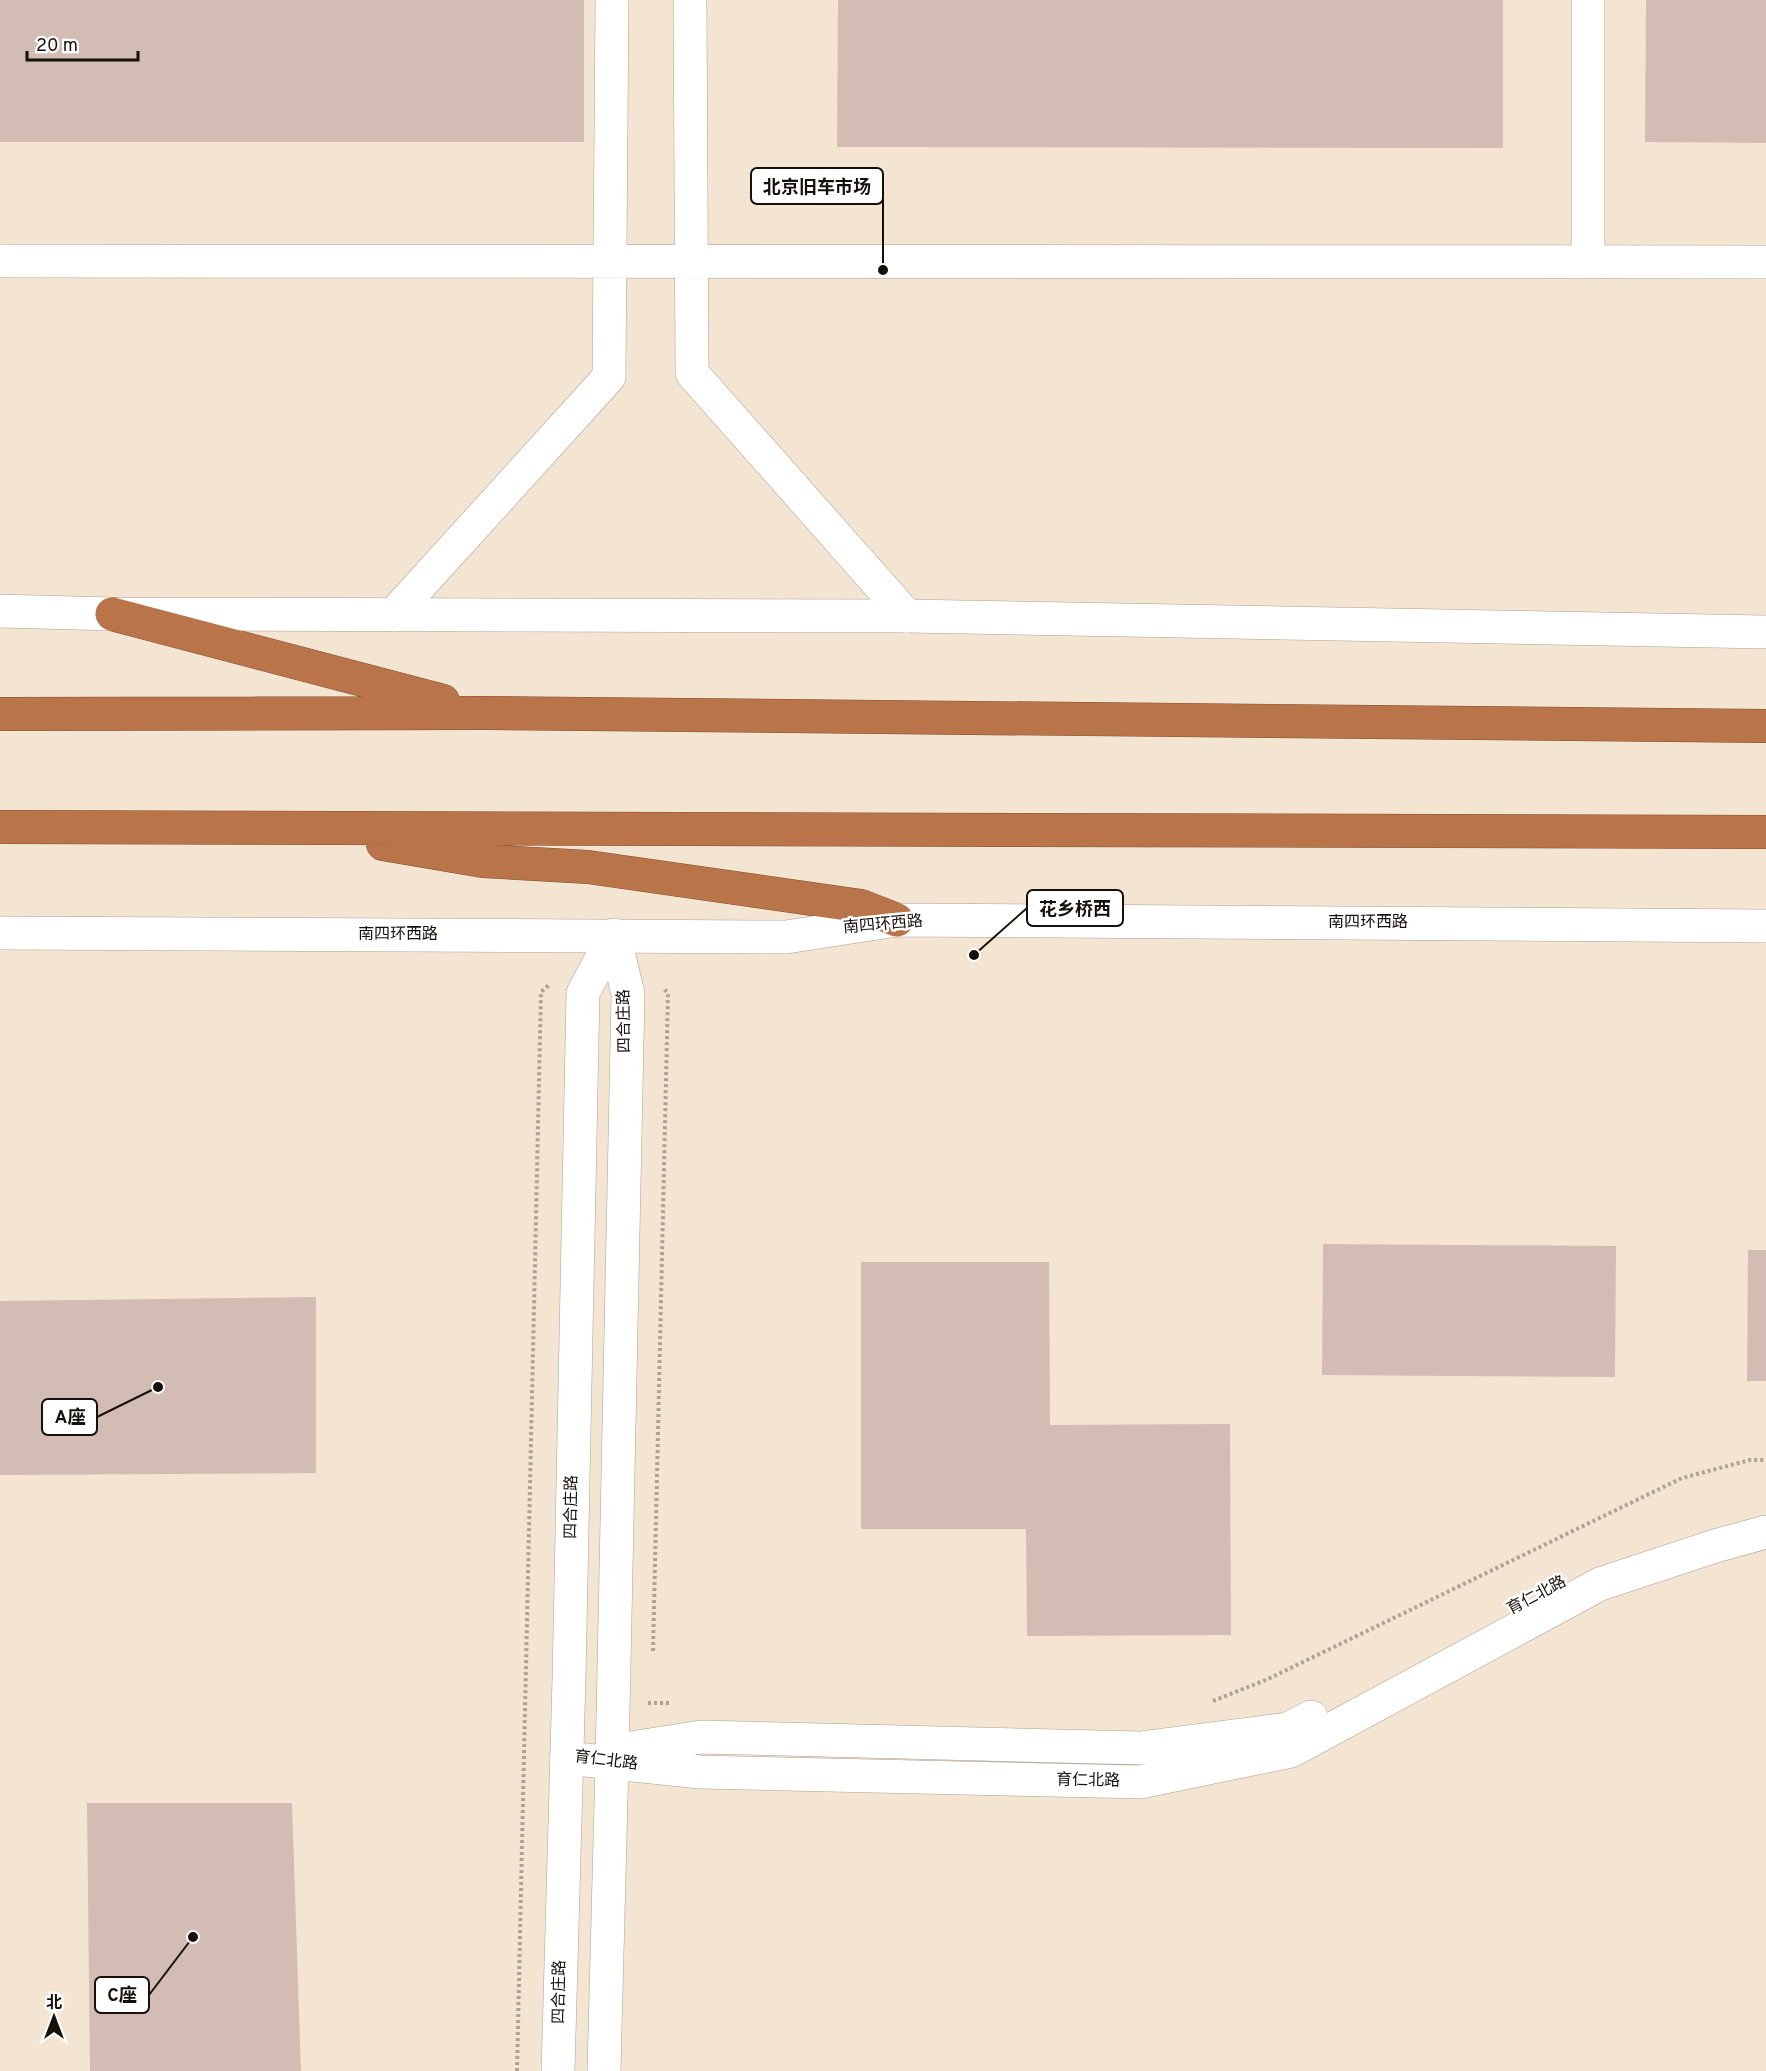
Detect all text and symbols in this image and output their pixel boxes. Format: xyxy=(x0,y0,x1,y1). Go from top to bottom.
scale bar xyxy=(27,24,138,62)
text: 20 m xyxy=(36,35,78,58)
callout: 北京旧车市场 xyxy=(751,168,883,204)
text: 北京旧车市场 xyxy=(763,177,871,200)
callout: 花乡桥西 xyxy=(1027,890,1123,926)
text: 花乡桥西 xyxy=(1039,899,1111,922)
street label: 南四环西路 xyxy=(842,912,924,938)
street label: 南四环西路 xyxy=(1328,913,1408,933)
street label: 南四环西路 xyxy=(358,925,438,945)
street label: 四合庄路 xyxy=(614,989,636,1053)
callout: A座 xyxy=(42,1399,97,1435)
text: A座 xyxy=(55,1407,85,1430)
street label: 四合庄路 xyxy=(561,1475,583,1539)
street label: 育仁北路 xyxy=(1504,1572,1570,1620)
street label: 育仁北路 xyxy=(573,1747,639,1775)
street label: 育仁北路 xyxy=(1056,1770,1120,1792)
street label: 四合庄路 xyxy=(549,1960,571,2024)
callout: C座 xyxy=(95,1977,149,2013)
text: C座 xyxy=(107,1985,137,2008)
north arrow xyxy=(24,1987,84,2047)
text: 北 xyxy=(46,1994,62,2014)

